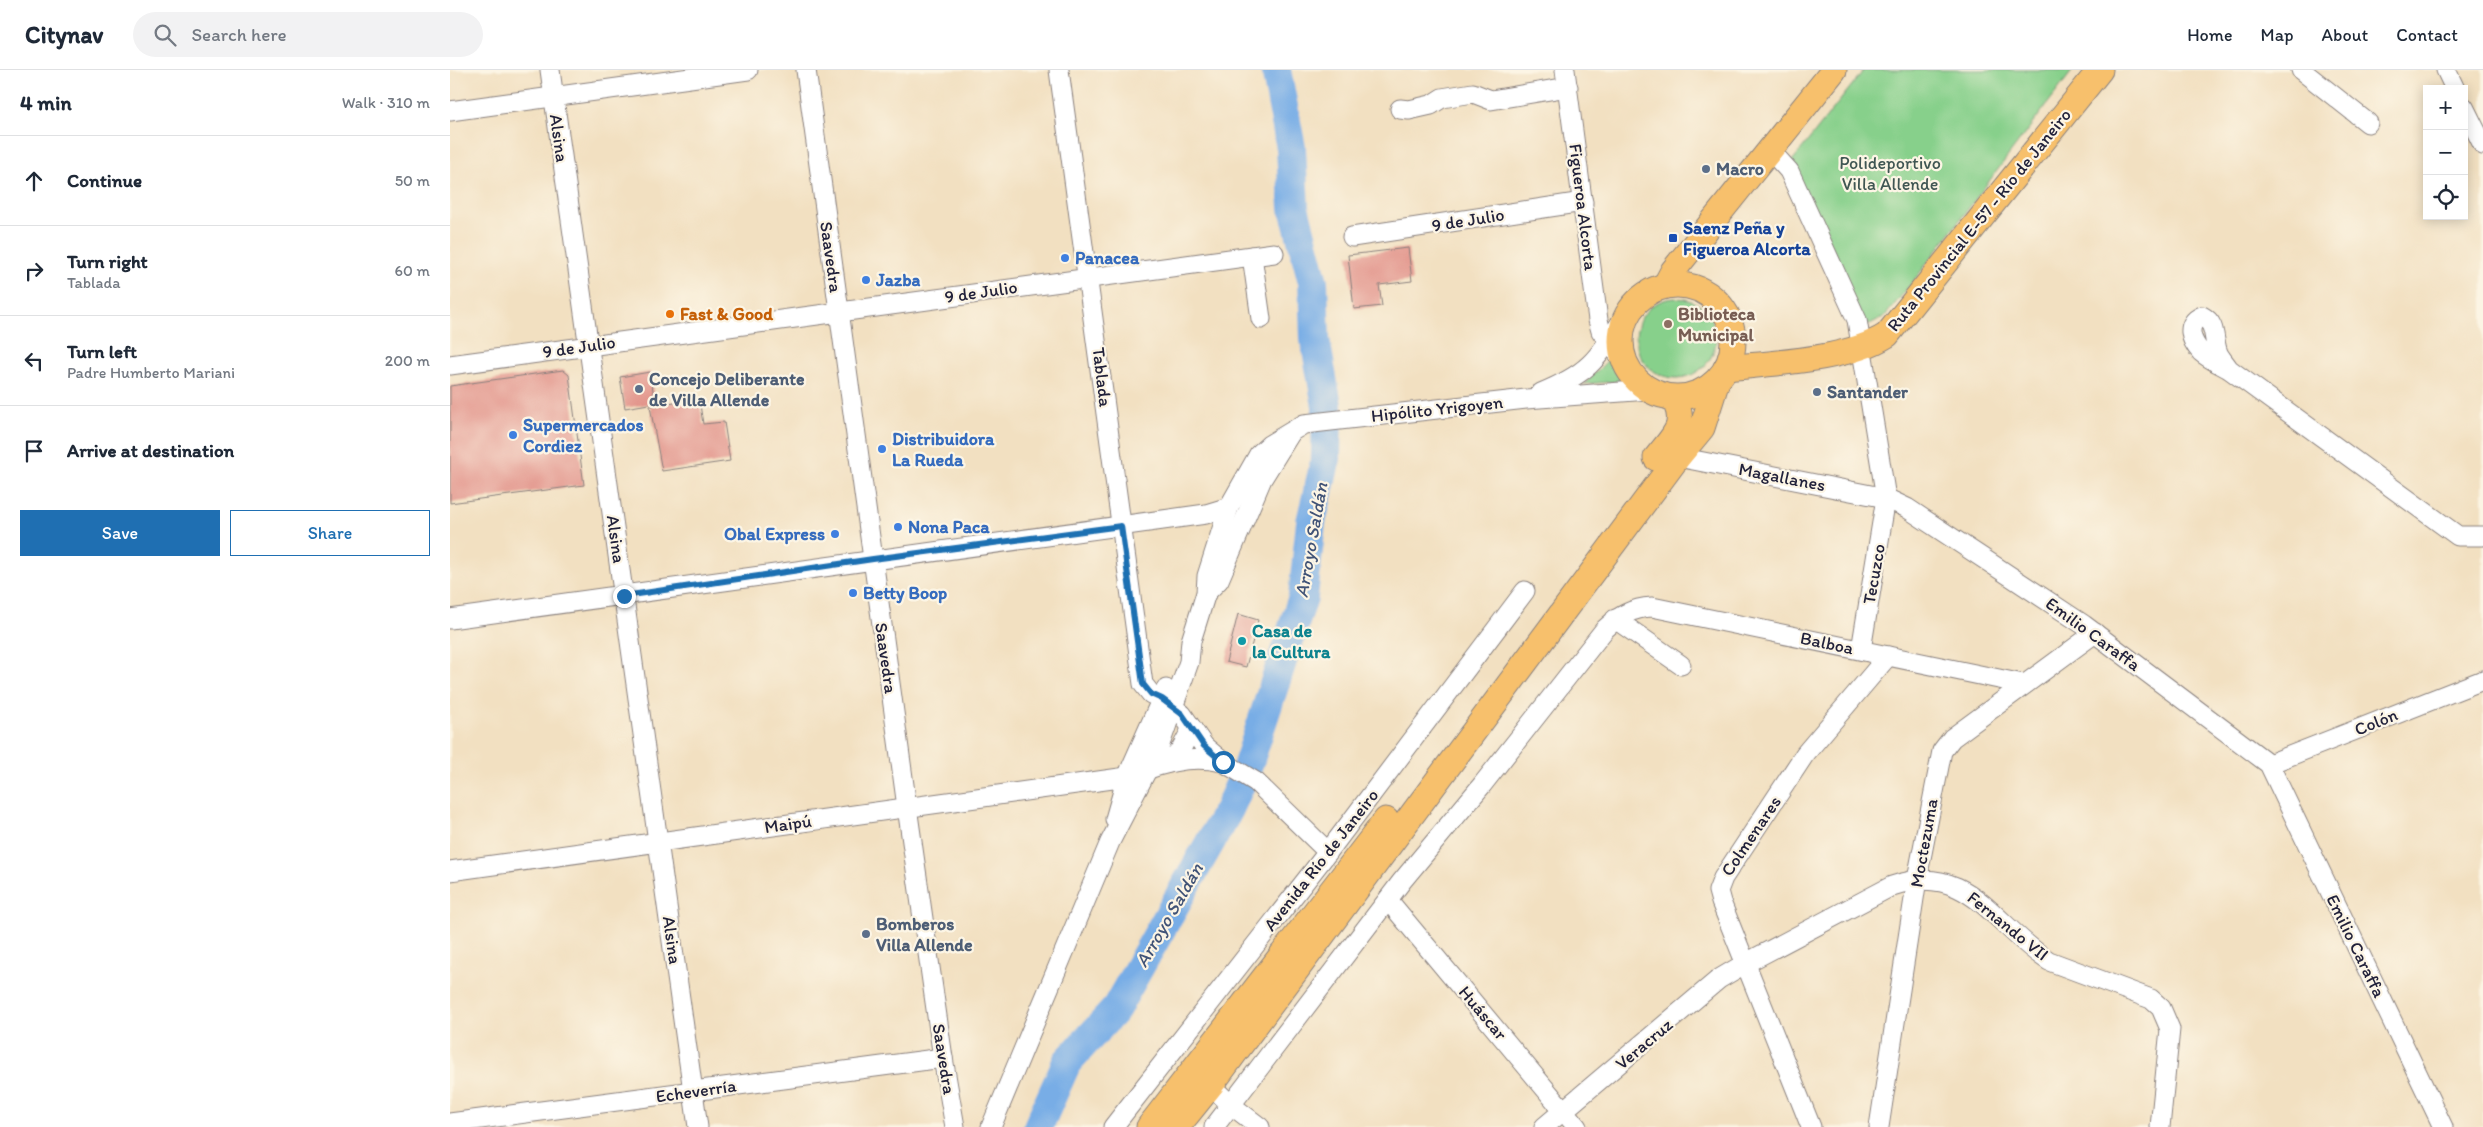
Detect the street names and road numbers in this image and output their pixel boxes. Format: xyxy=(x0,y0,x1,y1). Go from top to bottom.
street label: Ruta Provincial E-57 - Río de Janeiro xyxy=(1882,104,2076,336)
street label: Alsina xyxy=(545,113,573,164)
street label: Figueroa Alcorta xyxy=(1564,142,1602,272)
street label: 9 de Julio xyxy=(1430,203,1506,237)
street label: Saavedra xyxy=(815,220,847,295)
street label: 9 de Julio xyxy=(943,276,1019,308)
street label: 9 de Julio xyxy=(541,331,617,363)
street label: Tablada xyxy=(1087,346,1117,409)
street label: Hipólito Yrigoyen xyxy=(1370,391,1504,427)
street label: Magallanes xyxy=(1737,458,1827,496)
street label: Alsina xyxy=(602,514,630,565)
street label: Tecuzco xyxy=(1858,542,1890,606)
street label: Emilio Caraffa xyxy=(2041,592,2145,676)
street label: Saavedra xyxy=(870,621,902,696)
street label: Balboa xyxy=(1798,627,1856,660)
street label: Colón xyxy=(2351,703,2401,741)
street label: Avenida Río de Janeiro xyxy=(1259,785,1383,935)
street label: Colmenares xyxy=(1716,792,1786,880)
street label: Moctezuma xyxy=(1905,796,1943,889)
street label: Maipú xyxy=(763,810,813,838)
street label: Fernando VII xyxy=(1963,887,2053,965)
street label: Emilio Caraffa xyxy=(2322,891,2391,1002)
street label: Alsina xyxy=(658,915,686,966)
street label: Huáscar xyxy=(1454,981,1513,1045)
street label: Veracruz xyxy=(1611,1013,1678,1074)
street label: Saavedra xyxy=(928,1022,961,1097)
street label: Echeverría xyxy=(654,1074,738,1108)

